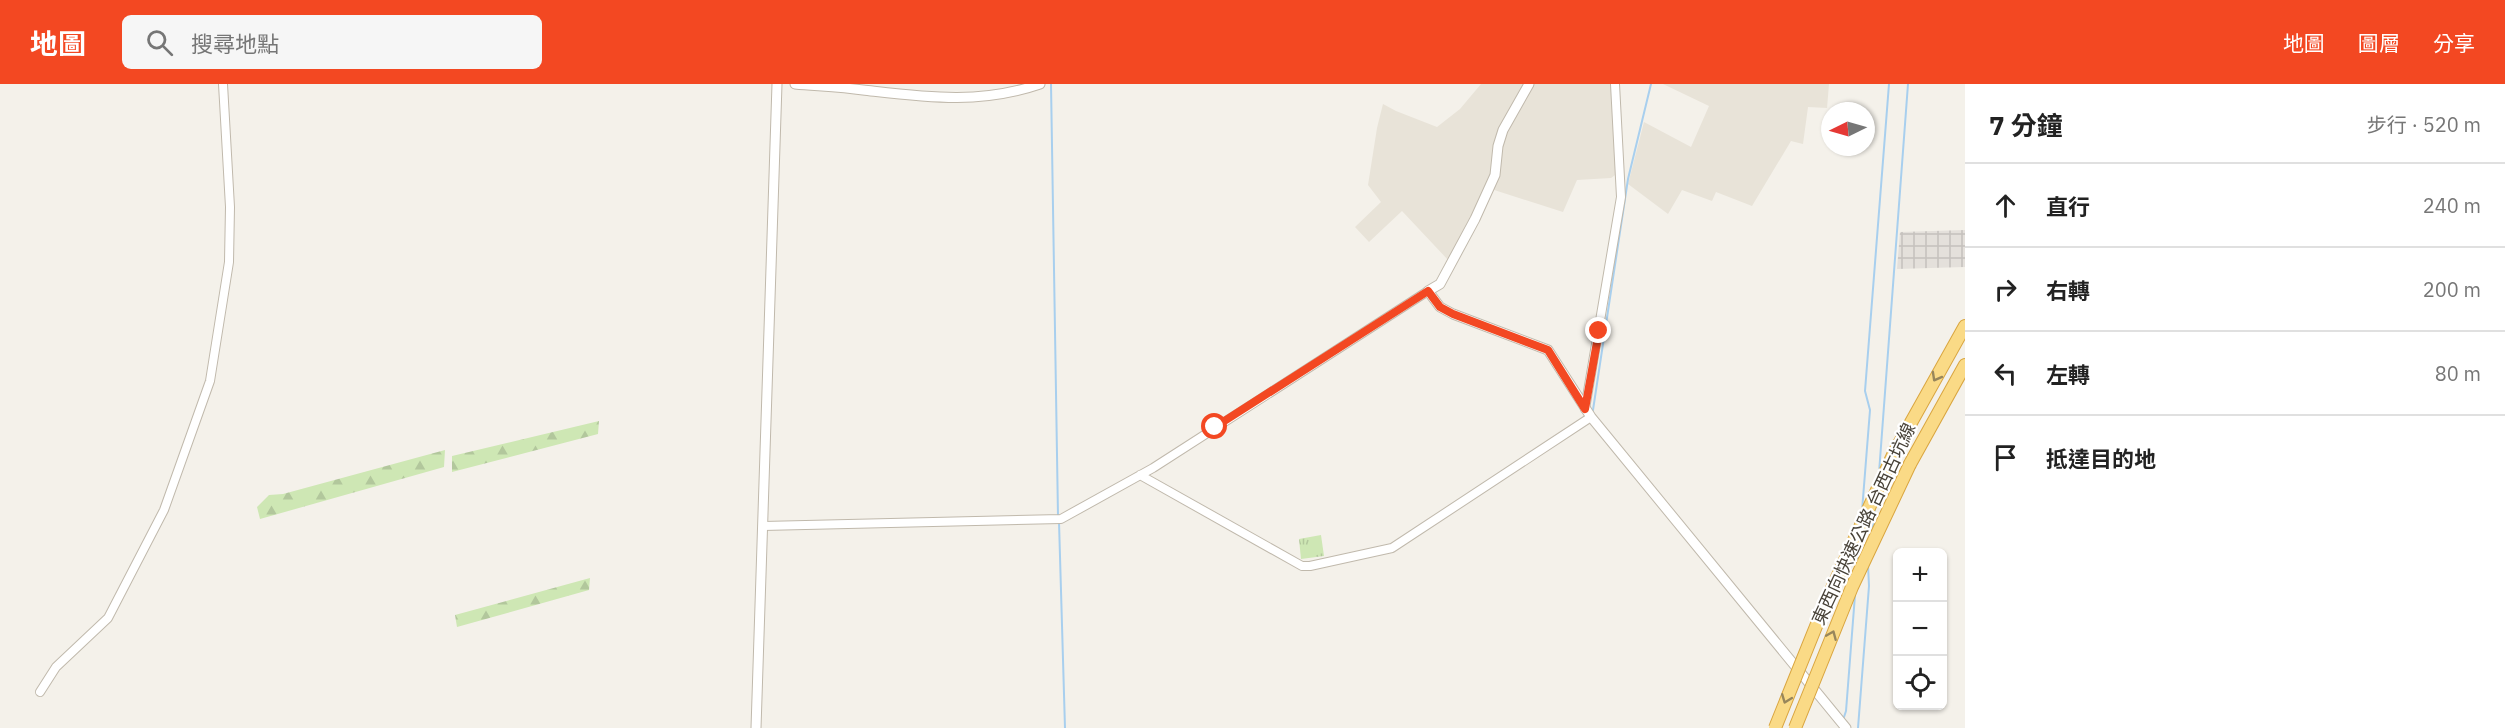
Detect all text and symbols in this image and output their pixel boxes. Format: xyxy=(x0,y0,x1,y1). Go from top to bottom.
search box xyxy=(122,15,542,69)
text: 地圖 xyxy=(30,25,86,62)
icon: search xyxy=(143,26,176,59)
text: 搜尋地點 xyxy=(191,29,279,58)
text: 地圖 xyxy=(2283,29,2325,57)
text: 圖層 xyxy=(2358,29,2400,57)
text: 分享 xyxy=(2433,29,2475,57)
north arrow xyxy=(1821,102,1875,156)
text: 7 分鐘 xyxy=(1989,108,2063,142)
text: 步行 · 520 m xyxy=(2367,111,2481,138)
icon: ahead xyxy=(1989,189,2022,222)
text: 直行 xyxy=(2046,192,2090,221)
text: 240 m xyxy=(2423,192,2481,219)
icon: right xyxy=(1989,273,2022,306)
text: 右轉 xyxy=(2046,276,2090,305)
text: 200 m xyxy=(2423,276,2481,303)
route end xyxy=(1585,317,1611,343)
icon: left xyxy=(1989,357,2022,390)
text: 左轉 xyxy=(2046,360,2090,389)
text: 80 m xyxy=(2435,360,2481,387)
one-way arrow xyxy=(1932,371,1944,381)
route start xyxy=(1201,413,1227,439)
street label: 東西向快速公路 台西古坑線 xyxy=(1807,419,1921,628)
icon: arrive xyxy=(1989,441,2022,474)
text: 抵達目的地 xyxy=(2046,444,2156,473)
map controls xyxy=(1893,548,1947,710)
button: + xyxy=(1893,548,1947,602)
button: − xyxy=(1893,602,1947,656)
one-way arrow xyxy=(1825,630,1837,641)
button: locate xyxy=(1893,656,1947,710)
one-way arrow xyxy=(1781,693,1793,704)

